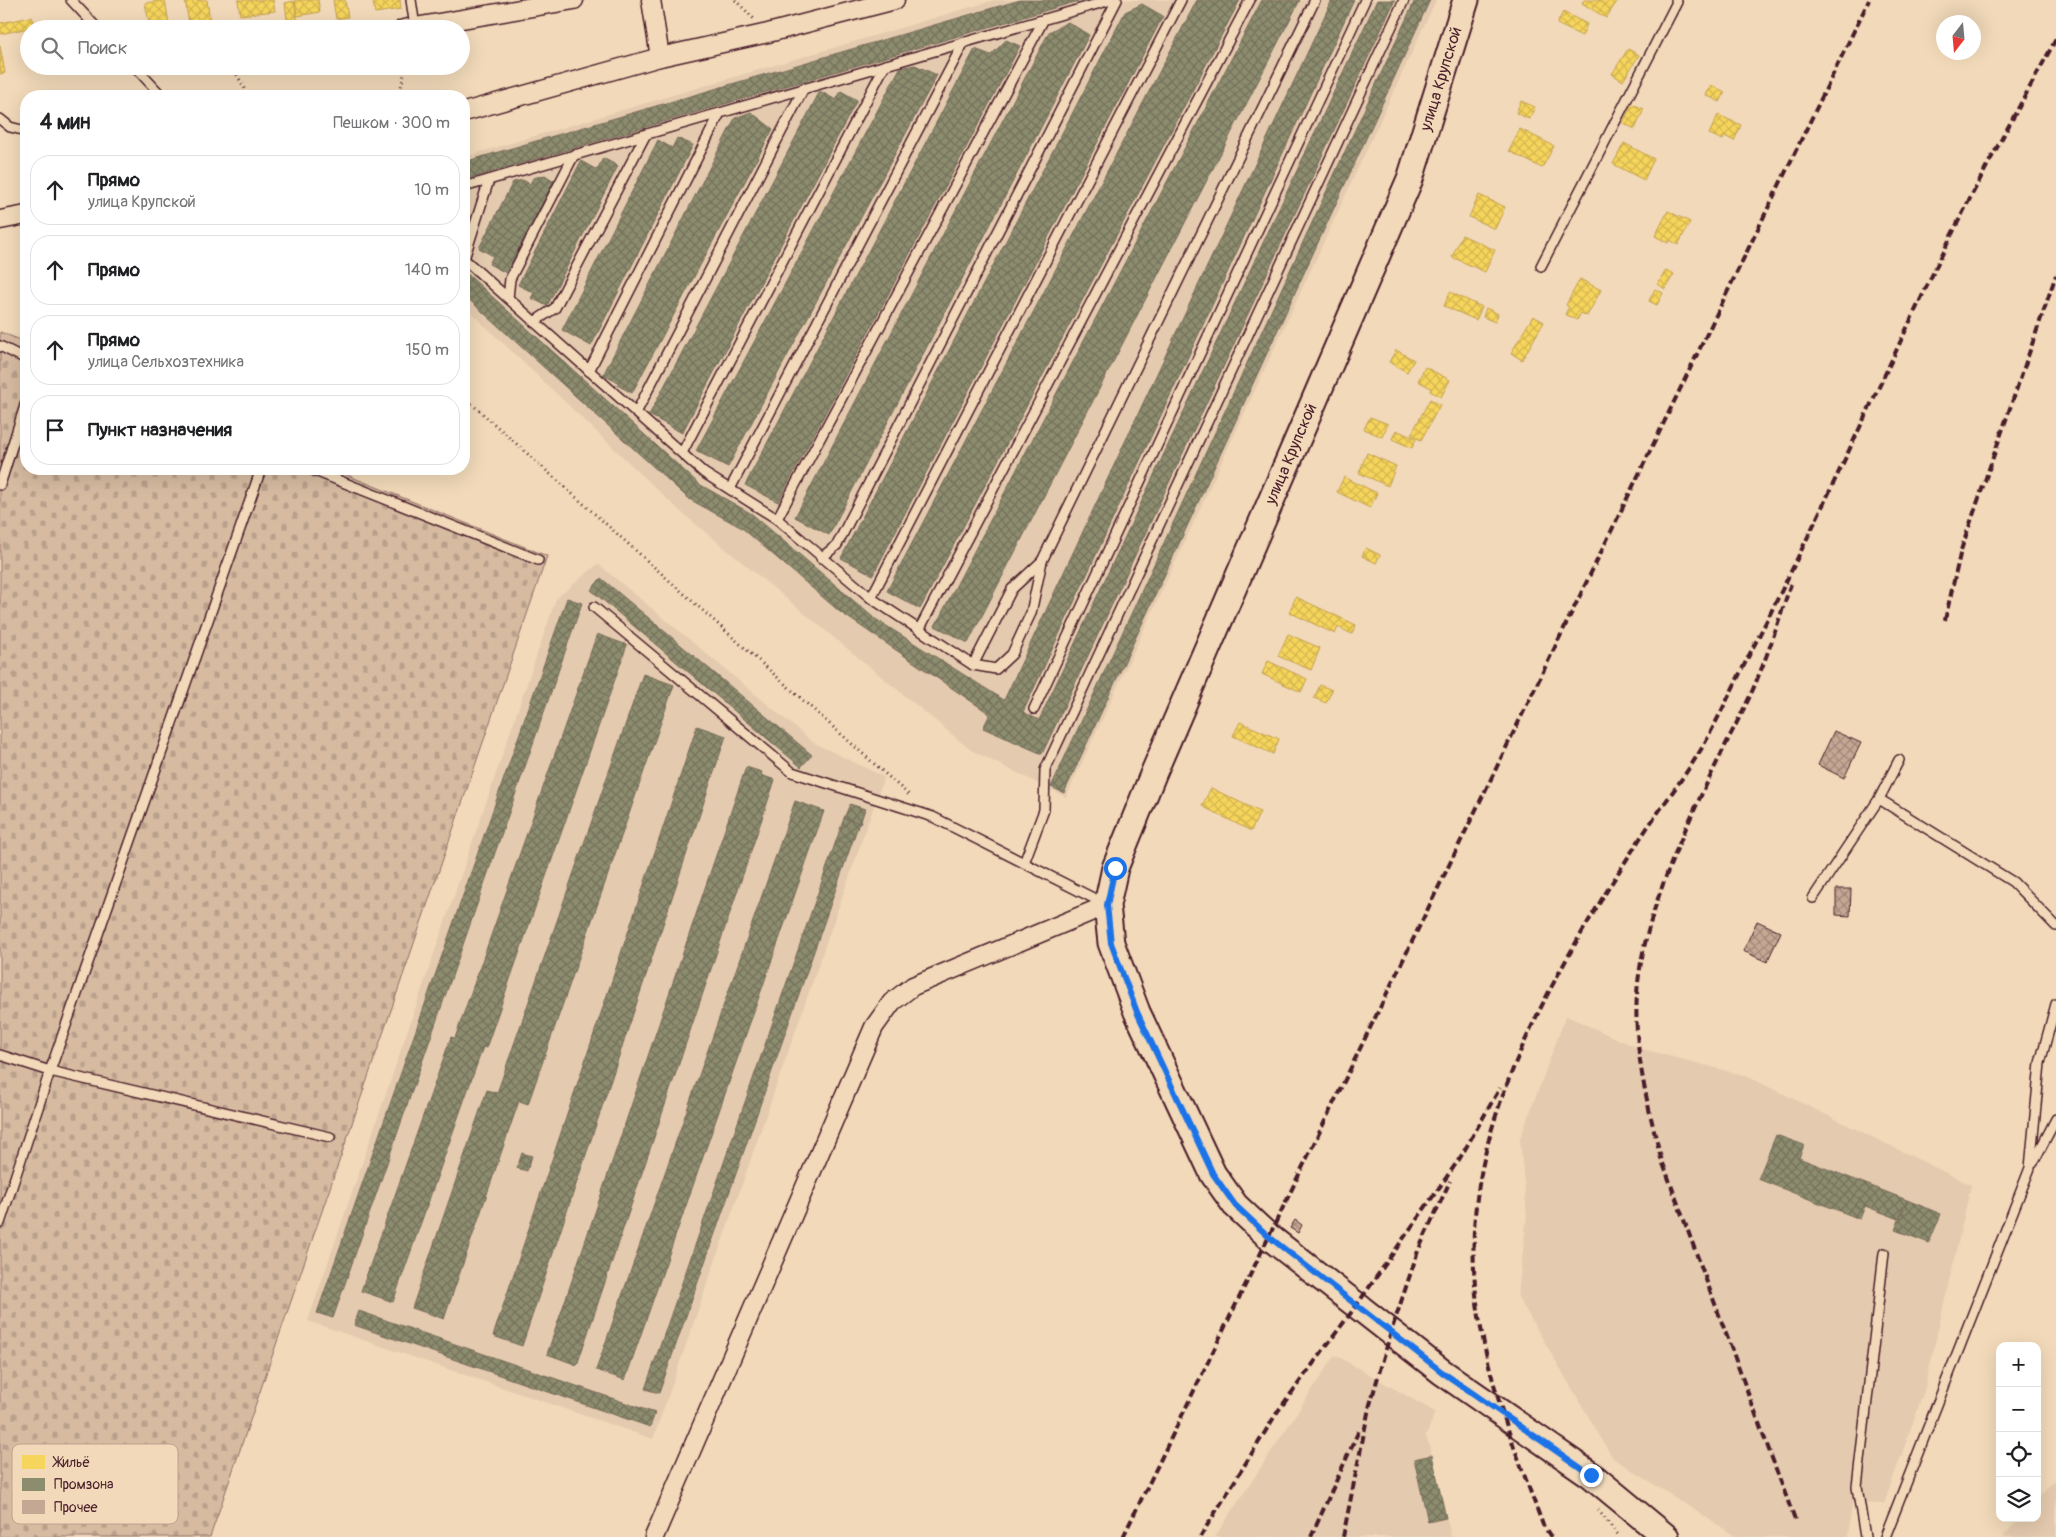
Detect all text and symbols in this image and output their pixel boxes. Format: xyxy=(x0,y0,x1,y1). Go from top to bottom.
north arrow xyxy=(1936,15,1981,60)
search box xyxy=(20,20,470,75)
street label: улица Крупской xyxy=(1415,25,1466,134)
icon: search xyxy=(38,34,66,62)
text: Поиск xyxy=(78,36,128,60)
text: 4 мин xyxy=(40,109,90,136)
text: Пешком · 300 m xyxy=(333,113,450,133)
text: Прямо xyxy=(88,168,140,192)
icon: ahead xyxy=(41,176,69,204)
text: 10 m xyxy=(414,180,449,200)
text: улица Крупской xyxy=(88,192,196,212)
icon: ahead xyxy=(41,256,69,284)
text: Прямо xyxy=(88,258,140,282)
text: 140 m xyxy=(405,260,449,280)
text: Прямо xyxy=(88,328,140,352)
icon: ahead xyxy=(41,336,69,364)
text: 150 m xyxy=(405,340,449,360)
text: улица Сельхозтехника xyxy=(88,352,244,372)
street label: улица Крупской xyxy=(1260,401,1321,508)
icon: arrive xyxy=(41,416,69,444)
text: Пункт назначения xyxy=(88,418,232,442)
route start xyxy=(1104,857,1127,880)
map controls xyxy=(1996,1342,2041,1522)
button: + xyxy=(1996,1342,2041,1387)
button: − xyxy=(1996,1387,2041,1432)
button: locate xyxy=(1996,1432,2041,1477)
legend xyxy=(12,1444,178,1524)
text: Жильё xyxy=(52,1454,90,1471)
route end xyxy=(1580,1464,1603,1487)
text: Промзона xyxy=(54,1476,114,1493)
button: layers xyxy=(1996,1477,2041,1522)
text: Прочее xyxy=(54,1499,97,1516)

